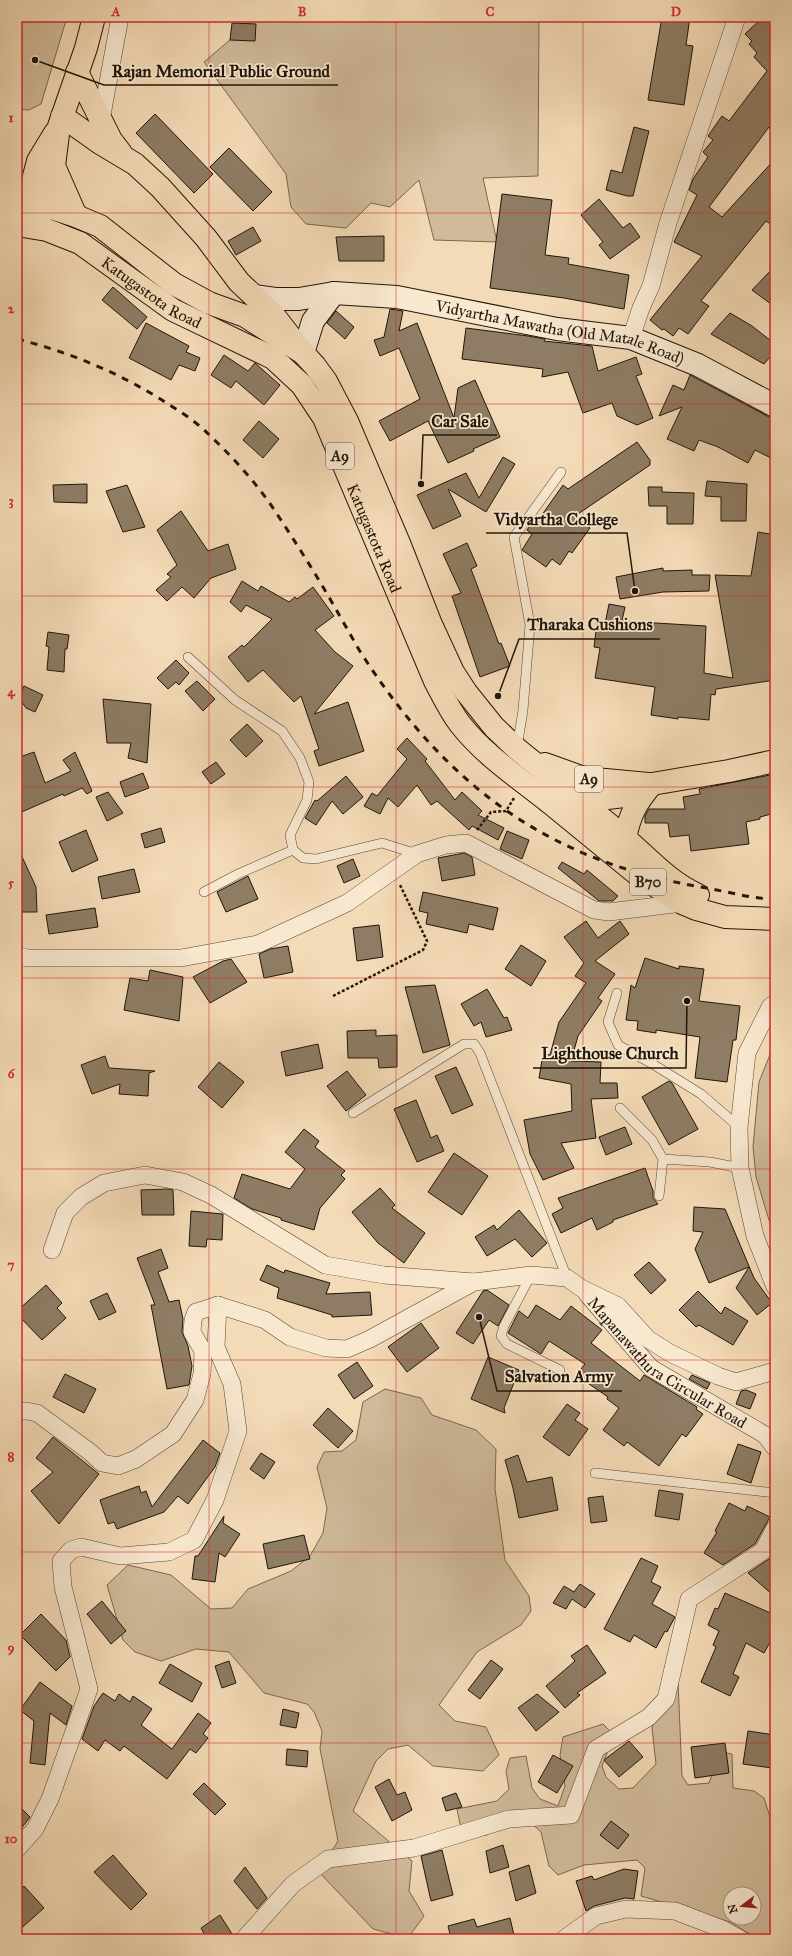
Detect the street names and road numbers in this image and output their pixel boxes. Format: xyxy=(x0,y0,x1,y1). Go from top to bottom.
street label: Katugastota Road xyxy=(98,253,205,332)
street label: Vidyartha Mawatha (Old Matale Road) xyxy=(433,296,687,369)
road number: A9 xyxy=(326,443,354,469)
street label: Katugastota Road xyxy=(343,481,406,595)
road number: A9 xyxy=(575,766,603,792)
road number: B70 xyxy=(630,869,666,895)
street label: Mapanawathura Circular Road xyxy=(584,1293,750,1432)

